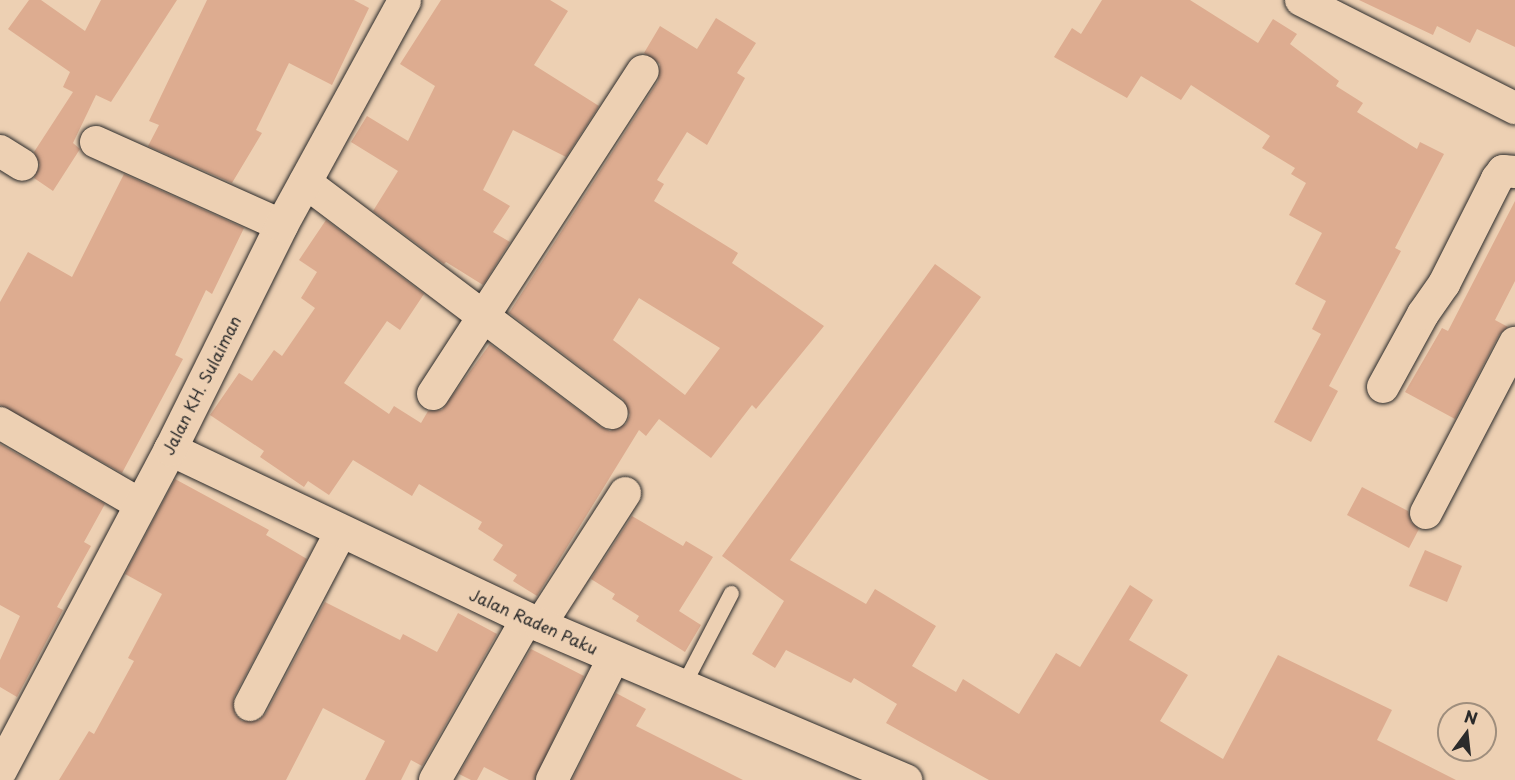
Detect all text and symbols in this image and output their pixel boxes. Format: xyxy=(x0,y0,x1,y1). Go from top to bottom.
street label: Jalan KH. Sulaiman xyxy=(157,312,245,458)
street label: Jalan Raden Paku xyxy=(466,584,602,658)
north arrow xyxy=(1437,702,1497,762)
text: N xyxy=(1462,703,1480,730)

